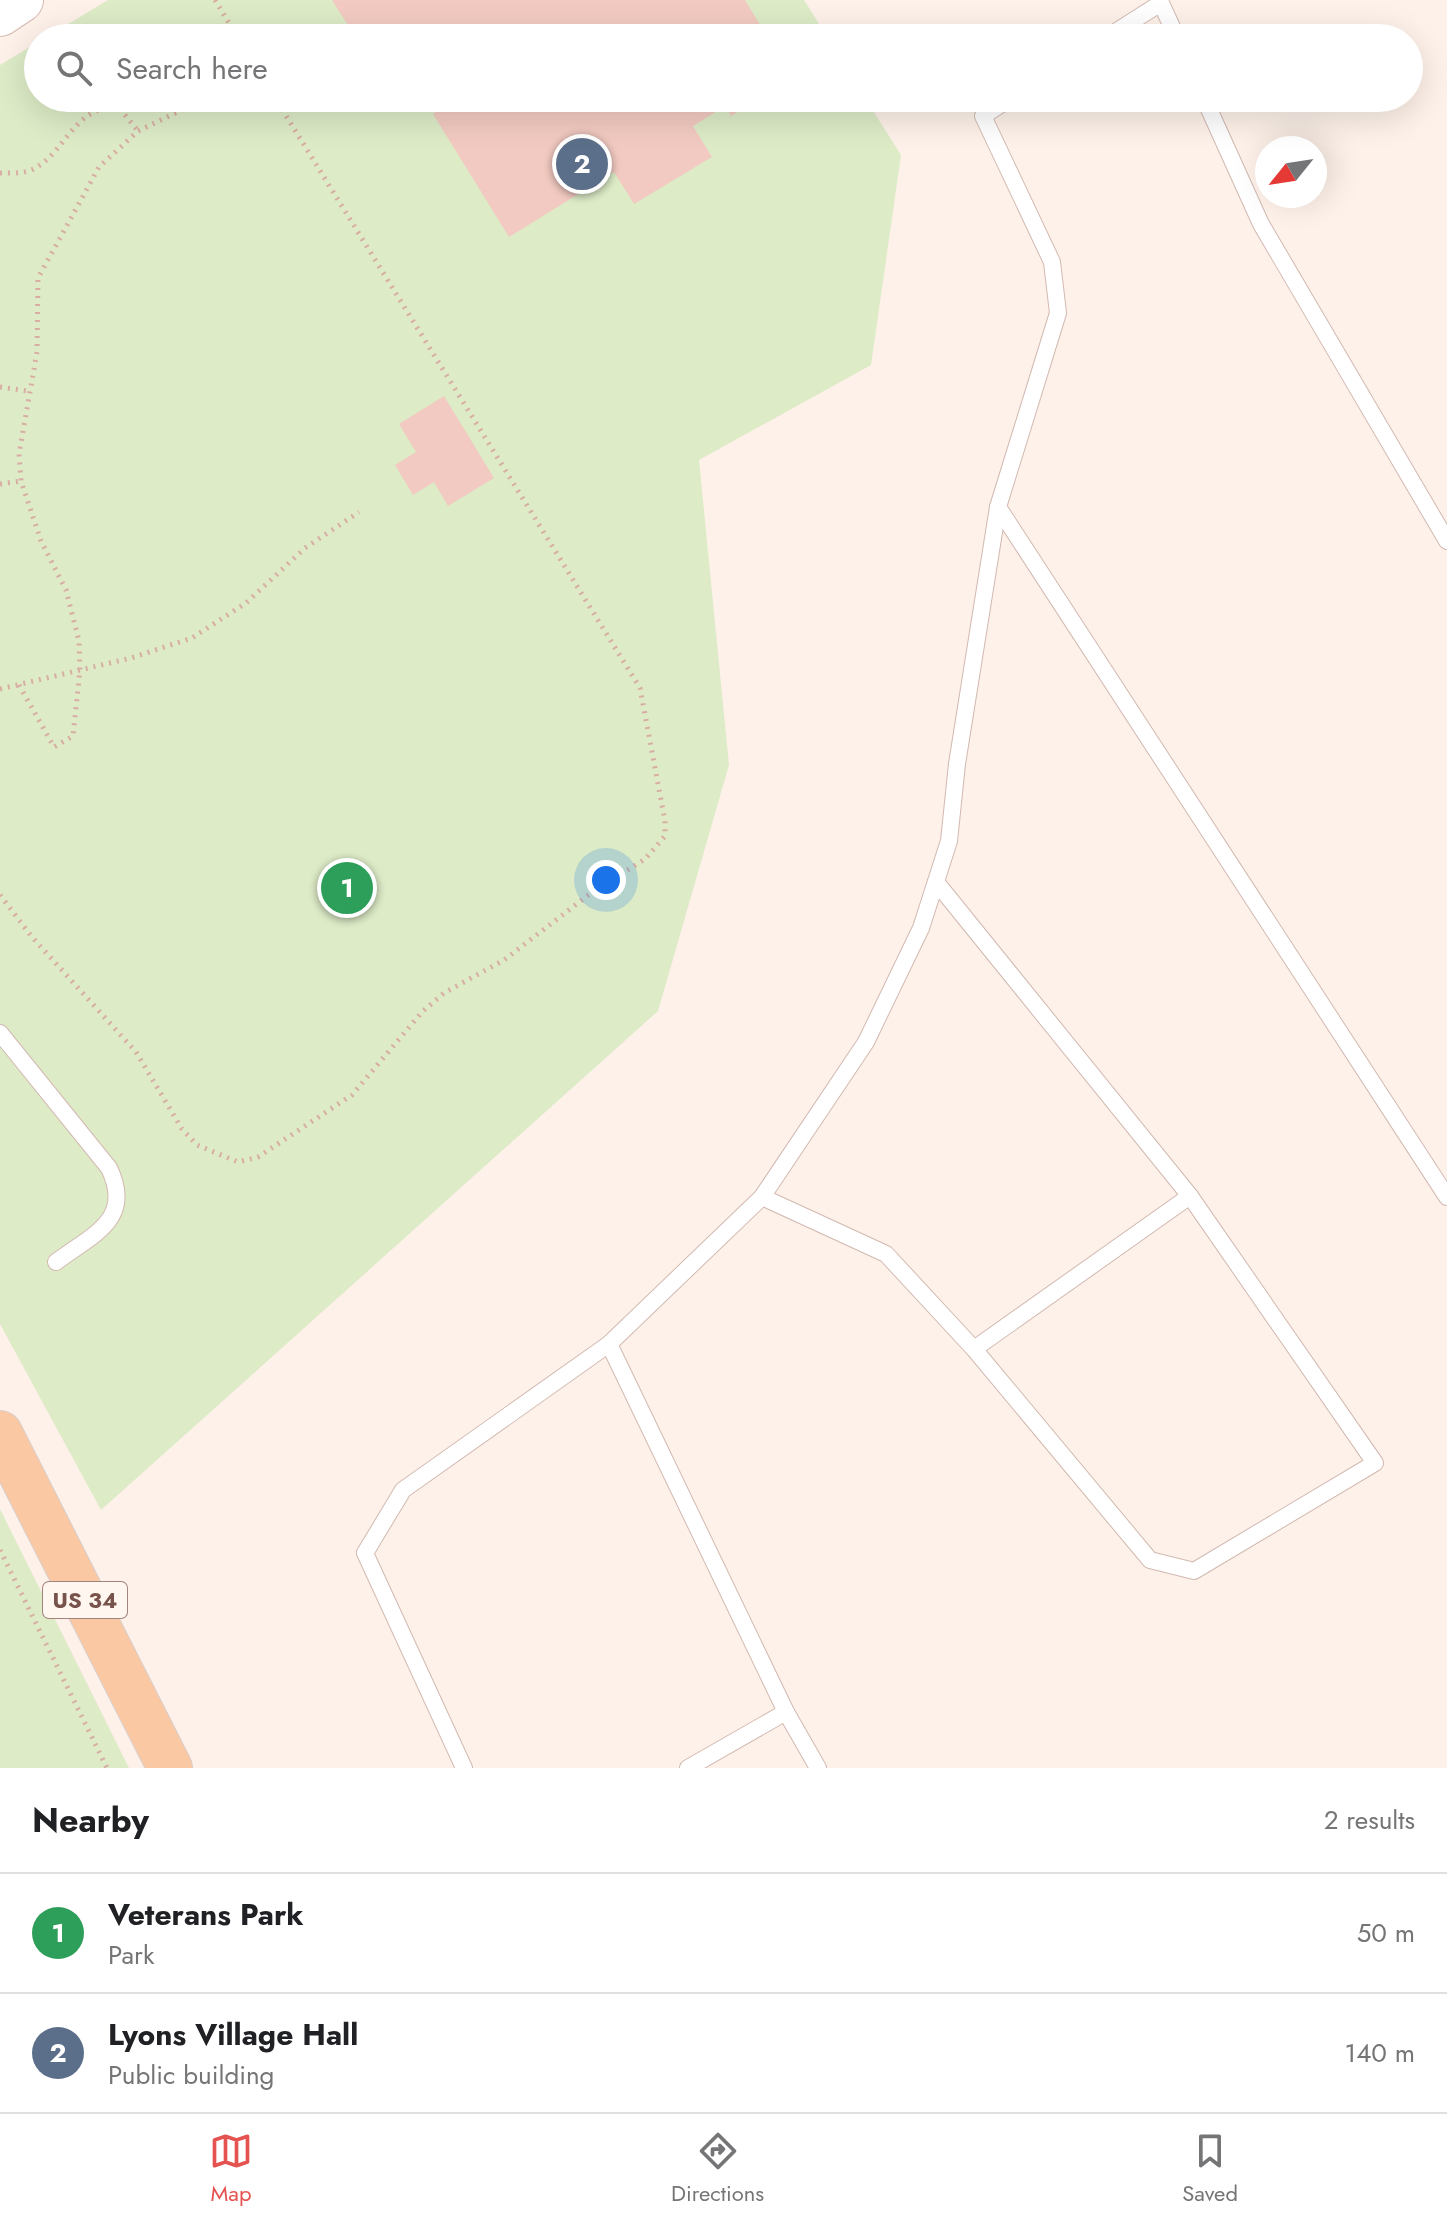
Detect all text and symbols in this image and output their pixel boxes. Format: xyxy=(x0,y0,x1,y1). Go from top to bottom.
search box xyxy=(24,24,1423,112)
icon: search xyxy=(52,46,96,90)
text: Search here xyxy=(116,47,268,90)
pin: 2 xyxy=(556,134,608,194)
north arrow xyxy=(1255,136,1327,208)
pin: 1 xyxy=(321,858,373,918)
your location xyxy=(586,860,626,900)
road number: US 34 xyxy=(43,1582,127,1618)
text: Nearby xyxy=(32,1796,149,1845)
text: 2 results xyxy=(1324,1801,1415,1839)
text: Veterans Park xyxy=(108,1893,304,1936)
text: 1 xyxy=(51,1914,65,1952)
text: 50 m xyxy=(1357,1914,1415,1952)
text: Park xyxy=(108,1936,154,1974)
text: Lyons Village Hall xyxy=(108,2013,358,2056)
text: 2 xyxy=(49,2034,67,2072)
text: 140 m xyxy=(1344,2034,1415,2072)
text: Public building xyxy=(108,2056,274,2094)
tab: Map xyxy=(209,2129,253,2209)
tab: Directions xyxy=(671,2129,764,2209)
tab: Saved xyxy=(1182,2129,1238,2209)

